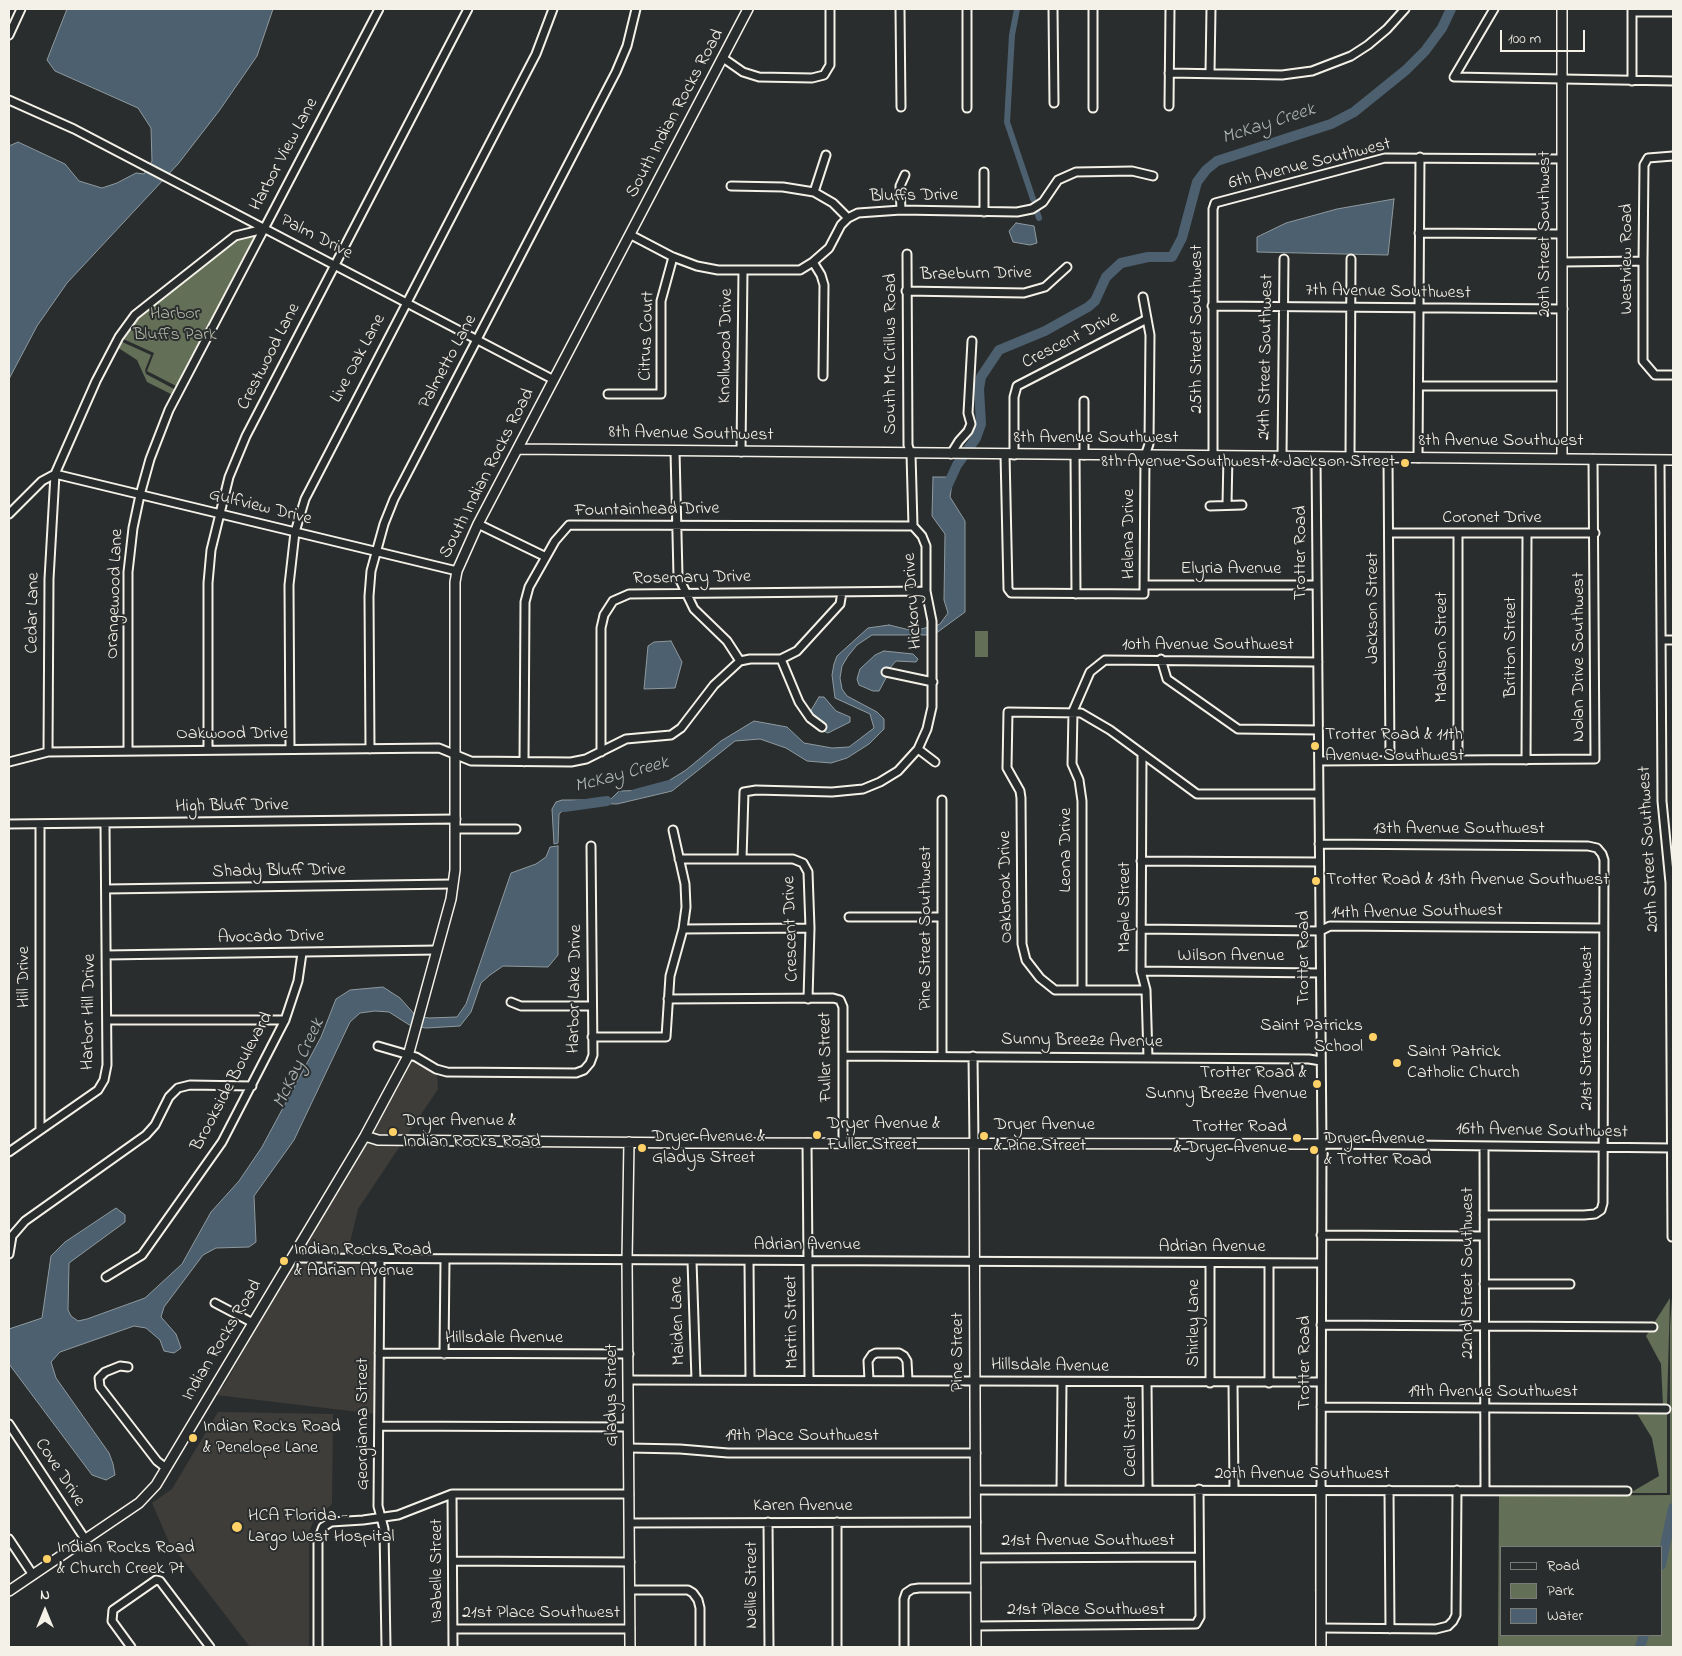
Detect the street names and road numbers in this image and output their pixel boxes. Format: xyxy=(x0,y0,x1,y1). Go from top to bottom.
street label: South Indian Rocks Road xyxy=(622,26,730,202)
street label: Harbor View Lane xyxy=(246,95,324,215)
street label: 6th Avenue Southwest xyxy=(1227,134,1393,196)
street label: 20th Street Southwest xyxy=(1535,151,1557,317)
street label: Bluffs Drive xyxy=(870,185,958,209)
street label: Westview Road xyxy=(1617,204,1639,314)
street label: Palm Drive xyxy=(276,211,356,265)
street label: 25th Street Southwest xyxy=(1187,244,1209,414)
street label: Braeburn Drive xyxy=(920,263,1032,287)
street label: South Mc Crillus Road xyxy=(881,273,903,435)
street label: 24th Street Southwest xyxy=(1255,274,1279,440)
street label: 7th Avenue Southwest xyxy=(1305,281,1471,305)
street label: Knollwood Drive xyxy=(715,288,739,404)
street label: Citrus Court xyxy=(636,291,660,381)
street label: Crestwood Lane xyxy=(234,300,306,414)
street label: Crescent Drive xyxy=(1019,307,1123,375)
street label: Live Oak Lane xyxy=(327,311,391,407)
street label: Palmetto Lane xyxy=(415,311,483,413)
street label: South Indian Rocks Road xyxy=(436,385,540,563)
street label: 8th Avenue Southwest xyxy=(608,423,774,447)
street label: 8th Avenue Southwest xyxy=(1013,428,1179,450)
street label: 8th Avenue Southwest xyxy=(1418,431,1584,453)
street label: Gulfview Drive xyxy=(206,485,314,531)
street label: Helena Drive xyxy=(1119,489,1141,579)
street label: Fountainhead Drive xyxy=(574,499,720,523)
street label: Trotter Road xyxy=(1291,506,1313,600)
street label: Coronet Drive xyxy=(1442,508,1542,530)
street label: Orangewood Lane xyxy=(103,528,129,660)
street label: Hickory Drive xyxy=(900,552,928,650)
street label: Jackson Street xyxy=(1363,552,1385,664)
street label: Elyria Avenue xyxy=(1181,559,1281,581)
street label: Rosemary Drive xyxy=(633,567,751,591)
street label: Cedar Lane xyxy=(22,572,46,654)
street label: Nolan Drive Southwest xyxy=(1569,572,1591,742)
street label: Madison Street xyxy=(1432,591,1454,703)
street label: Britton Street xyxy=(1501,596,1523,698)
street label: 10th Avenue Southwest xyxy=(1122,635,1294,657)
street label: Oakwood Drive xyxy=(176,724,288,746)
street label: 20th Street Southwest xyxy=(1635,765,1665,933)
street label: High Bluff Drive xyxy=(175,795,289,819)
street label: Leona Drive xyxy=(1056,808,1078,892)
street label: 13th Avenue Southwest xyxy=(1373,819,1545,841)
street label: Oakbrook Drive xyxy=(995,830,1019,944)
street label: Pine Street Southwest xyxy=(916,846,938,1010)
street label: Shady Bluff Drive xyxy=(212,860,346,884)
street label: Maple Street xyxy=(1115,862,1137,952)
street label: Crescent Drive xyxy=(779,876,805,982)
street label: 14th Avenue Southwest xyxy=(1331,901,1503,925)
street label: Trotter Road xyxy=(1294,911,1316,1005)
street label: Harbor Lake Drive xyxy=(564,924,588,1054)
street label: Avocado Drive xyxy=(217,926,325,950)
street label: 21st Street Southwest xyxy=(1577,945,1599,1111)
street label: Hill Drive xyxy=(14,946,36,1008)
street label: Wilson Avenue xyxy=(1178,946,1284,968)
street label: Harbor Hill Drive xyxy=(78,954,102,1070)
street label: Brookside Boulevard xyxy=(187,1009,279,1155)
street label: Fuller Street xyxy=(815,1012,839,1102)
street label: Sunny Breeze Avenue xyxy=(1001,1030,1163,1054)
street label: 16th Avenue Southwest xyxy=(1456,1120,1628,1144)
street label: 22nd Street Southwest xyxy=(1458,1187,1480,1359)
street label: Adrian Avenue xyxy=(754,1235,860,1257)
street label: Adrian Avenue xyxy=(1159,1237,1265,1259)
street label: Martin Street xyxy=(781,1275,805,1369)
street label: Indian Rocks Road xyxy=(178,1276,268,1406)
street label: Maiden Lane xyxy=(667,1276,691,1366)
street label: Shirley Lane xyxy=(1184,1279,1206,1367)
street label: Pine Street xyxy=(948,1312,970,1392)
street label: Trotter Road xyxy=(1295,1316,1317,1410)
street label: Hillsdale Avenue xyxy=(445,1328,563,1350)
street label: Gladys Street xyxy=(602,1343,624,1447)
street label: Hillsdale Avenue xyxy=(991,1355,1109,1379)
street label: Georgianna Street xyxy=(353,1358,375,1490)
street label: 19th Avenue Southwest xyxy=(1408,1382,1578,1404)
street label: Cecil Street xyxy=(1121,1395,1143,1477)
street label: 19th Place Southwest xyxy=(725,1426,879,1448)
street label: Cove Drive xyxy=(29,1435,89,1511)
street label: 20th Avenue Southwest xyxy=(1215,1464,1389,1486)
street label: Karen Avenue xyxy=(753,1496,853,1518)
street label: Isabelle Street xyxy=(427,1519,449,1623)
street label: 21st Avenue Southwest xyxy=(1001,1531,1175,1553)
street label: Nellie Street xyxy=(742,1541,764,1629)
street label: 21st Place Southwest xyxy=(1007,1600,1165,1622)
street label: 21st Place Southwest xyxy=(462,1603,620,1625)

